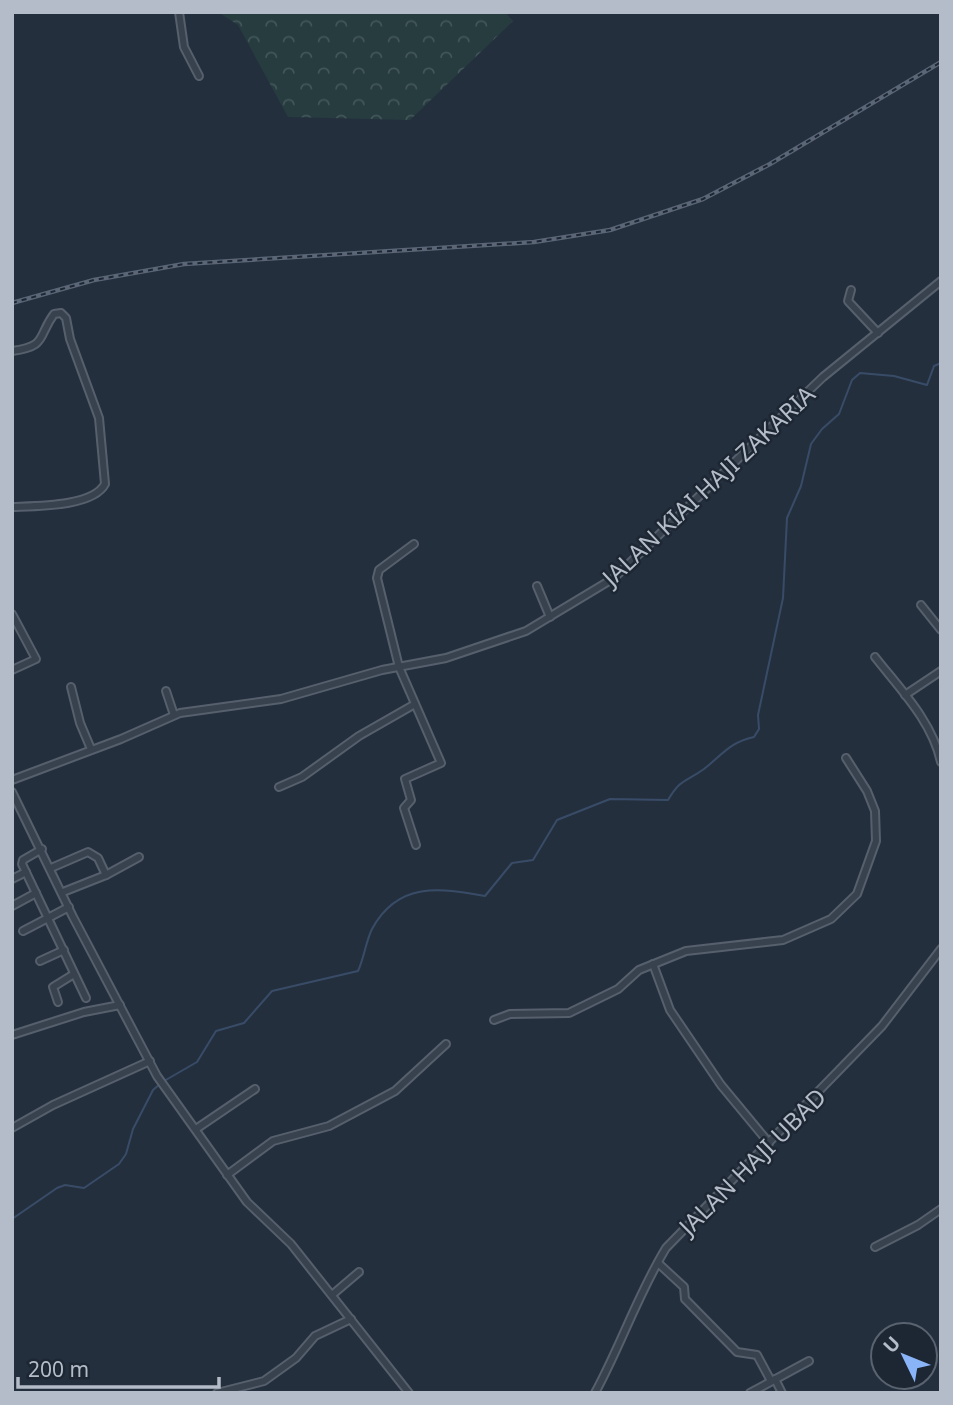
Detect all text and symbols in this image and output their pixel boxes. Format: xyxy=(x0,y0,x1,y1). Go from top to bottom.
street label: JALAN KIAI HAJI ZAKARIA xyxy=(593,377,822,594)
street label: JALAN HAJI UBAD xyxy=(670,1080,833,1243)
north arrow xyxy=(869,1321,939,1391)
text: U xyxy=(877,1330,906,1359)
scale bar xyxy=(18,1346,219,1390)
text: 200 m xyxy=(28,1355,89,1383)

